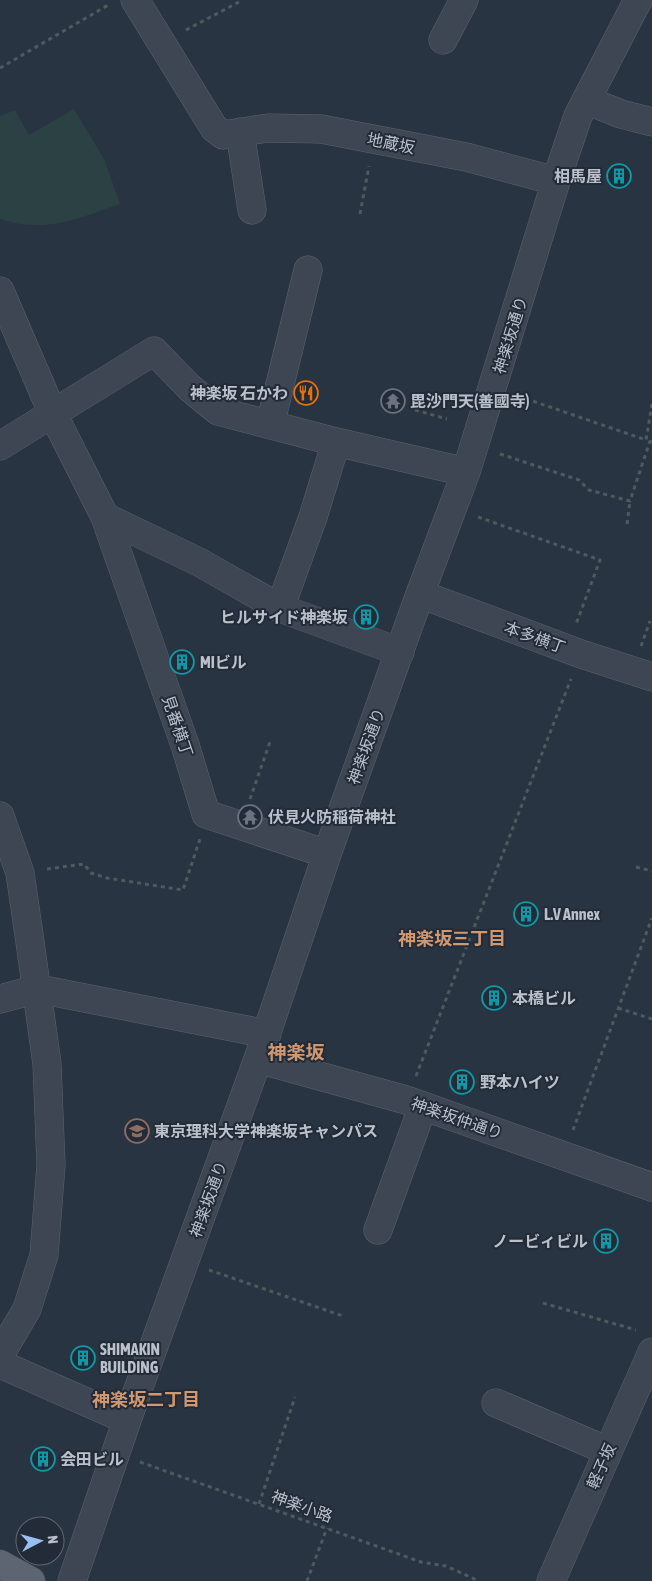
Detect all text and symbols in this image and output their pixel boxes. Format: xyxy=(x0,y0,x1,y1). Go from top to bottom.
street label: 地蔵坂 xyxy=(366,130,416,156)
building icon: 相馬屋 xyxy=(606,163,632,189)
place label: 相馬屋 xyxy=(554,167,602,185)
street label: 神楽坂通り xyxy=(490,294,530,376)
restaurant icon: 神楽坂 石かわ xyxy=(293,380,319,406)
place label: 神楽坂 石かわ xyxy=(190,384,288,402)
temple icon: 毘沙門天(善國寺) xyxy=(380,388,406,414)
place label: 毘沙門天(善國寺) xyxy=(410,392,530,410)
building icon: ヒルサイド神楽坂 xyxy=(353,604,379,630)
place label: ヒルサイド神楽坂 xyxy=(220,608,348,626)
street label: 本多横丁 xyxy=(502,618,568,656)
building icon: MIビル xyxy=(169,649,195,675)
place label: MIビル xyxy=(200,653,247,671)
street label: 見番横丁 xyxy=(159,693,197,759)
street label: 神楽坂通り xyxy=(344,705,388,787)
temple icon: 伏見火防稲荷神社 xyxy=(237,804,263,830)
place label: 伏見火防稲荷神社 xyxy=(268,808,396,826)
building icon: L.V Annex xyxy=(513,901,539,927)
place label: L.V Annex xyxy=(544,905,601,923)
district label: 神楽坂三丁目 xyxy=(398,928,506,949)
building icon: 本橋ビル xyxy=(481,985,507,1011)
place label: 本橋ビル xyxy=(512,989,576,1007)
district label: 神楽坂 xyxy=(267,1041,325,1063)
building icon: 野本ハイツ xyxy=(449,1069,475,1095)
place label: 野本ハイツ xyxy=(480,1073,560,1091)
street label: 神楽坂仲通り xyxy=(409,1094,505,1142)
school or university icon: 東京理科大学神楽坂キャンパス xyxy=(124,1118,150,1144)
place label: 東京理科大学神楽坂キャンパス xyxy=(154,1122,378,1140)
street label: 神楽坂通り xyxy=(186,1158,230,1240)
building icon: ノービィビル xyxy=(593,1228,619,1254)
place label: ノービィビル xyxy=(492,1232,588,1250)
place label: SHIMAKIN BUILDING xyxy=(100,1340,160,1376)
building icon: SHIMAKIN BUILDING xyxy=(70,1345,96,1371)
district label: 神楽坂二丁目 xyxy=(92,1389,200,1410)
street label: 軽子坂 xyxy=(583,1440,619,1492)
building icon: 会田ビル xyxy=(30,1446,56,1472)
place label: 会田ビル xyxy=(60,1450,124,1468)
street label: 神楽小路 xyxy=(269,1487,335,1525)
north arrow xyxy=(15,1516,65,1566)
text: N xyxy=(45,1535,61,1545)

